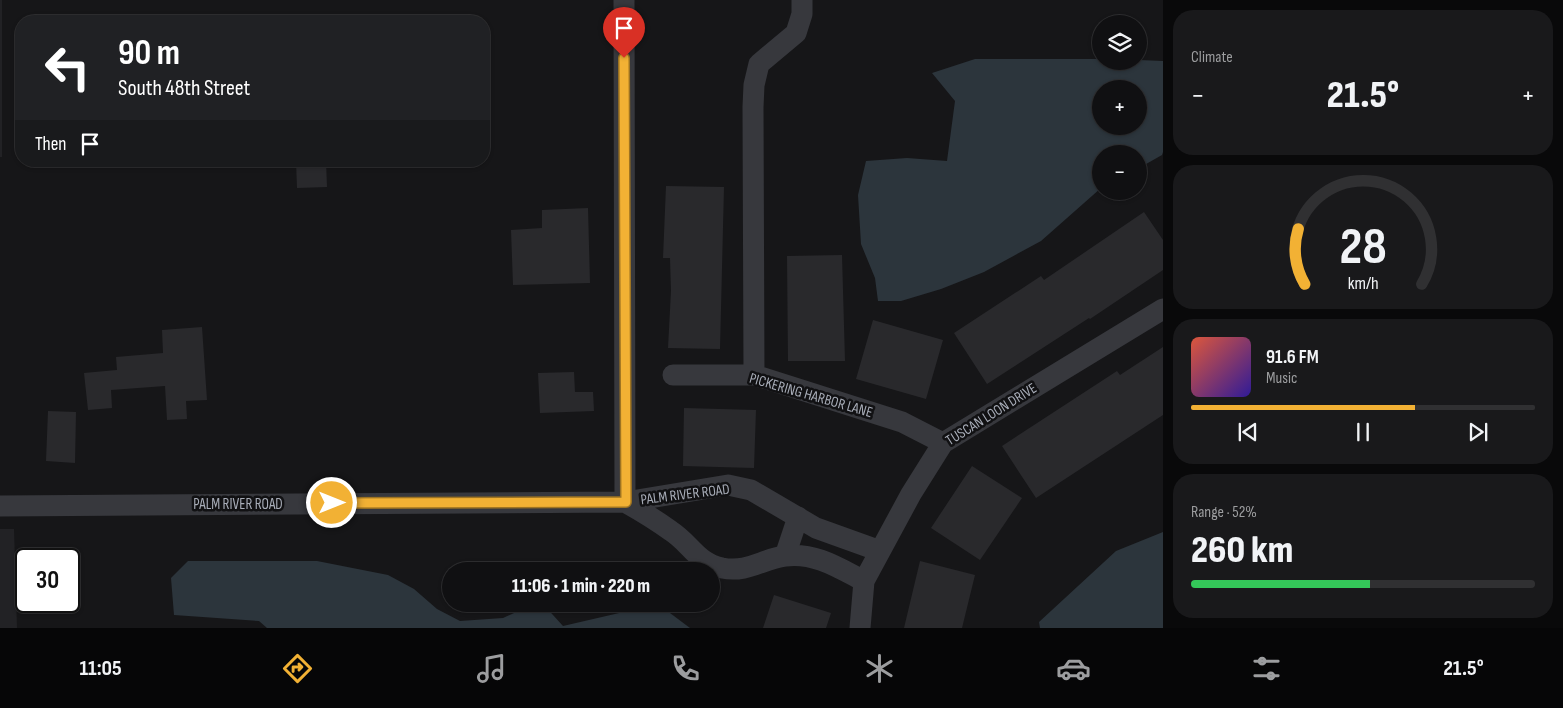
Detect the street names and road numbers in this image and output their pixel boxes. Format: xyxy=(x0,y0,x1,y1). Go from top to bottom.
street label: PICKERING HARBOR LANE xyxy=(747,369,875,422)
street label: TUSCAN LOON DRIVE xyxy=(942,379,1040,450)
street label: PALM RIVER ROAD xyxy=(640,480,731,509)
street label: PALM RIVER ROAD xyxy=(193,495,283,514)

